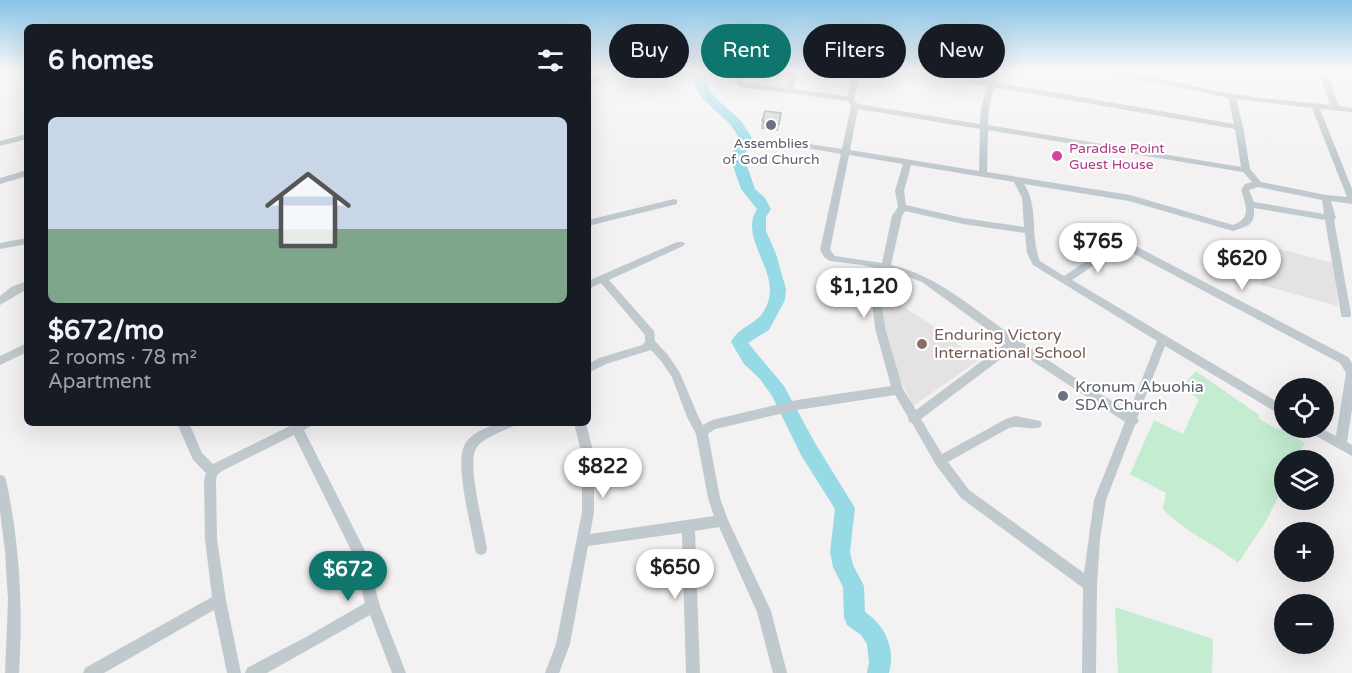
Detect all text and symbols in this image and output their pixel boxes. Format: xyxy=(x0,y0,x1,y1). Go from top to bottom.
chip: Buy xyxy=(609,24,689,78)
chip: Rent xyxy=(701,24,791,78)
chip: Filters xyxy=(803,24,906,78)
chip: New xyxy=(918,24,1005,78)
icon: filters xyxy=(534,44,567,77)
text: 6 homes xyxy=(48,45,154,76)
marker: Assemblies of God Church xyxy=(764,118,778,132)
place label: Assemblies of God Church xyxy=(723,135,819,168)
place label: Paradise Point Guest House xyxy=(1069,140,1165,173)
marker: Paradise Point Guest House xyxy=(1050,149,1064,163)
icon: home xyxy=(254,156,362,264)
pin: $765 xyxy=(1062,223,1134,274)
text: $765 xyxy=(1073,230,1123,254)
pin: $620 xyxy=(1206,240,1278,291)
text: $620 xyxy=(1217,247,1267,271)
pin: $1,120 xyxy=(815,268,913,319)
text: $1,120 xyxy=(830,275,898,299)
text: $672/mo xyxy=(48,315,164,346)
place label: Enduring Victory International School xyxy=(934,325,1086,363)
marker: Enduring Victory International School xyxy=(915,337,929,351)
text: 2 rooms · 78 m² xyxy=(48,346,197,370)
text: Apartment xyxy=(48,370,151,394)
place label: Kronum Abuohia SDA Church xyxy=(1075,377,1204,415)
map controls xyxy=(1274,378,1334,654)
button: locate xyxy=(1274,378,1334,438)
marker: Kronum Abuohia SDA Church xyxy=(1056,389,1070,403)
pin: $822 xyxy=(567,448,639,499)
button: layers xyxy=(1274,450,1334,510)
text: $822 xyxy=(578,455,628,479)
button: + xyxy=(1274,522,1334,582)
pin: $650 xyxy=(639,549,711,600)
pin: $672 xyxy=(312,551,384,602)
text: $650 xyxy=(650,556,700,580)
text: $672 xyxy=(323,558,373,582)
button: − xyxy=(1274,594,1334,654)

